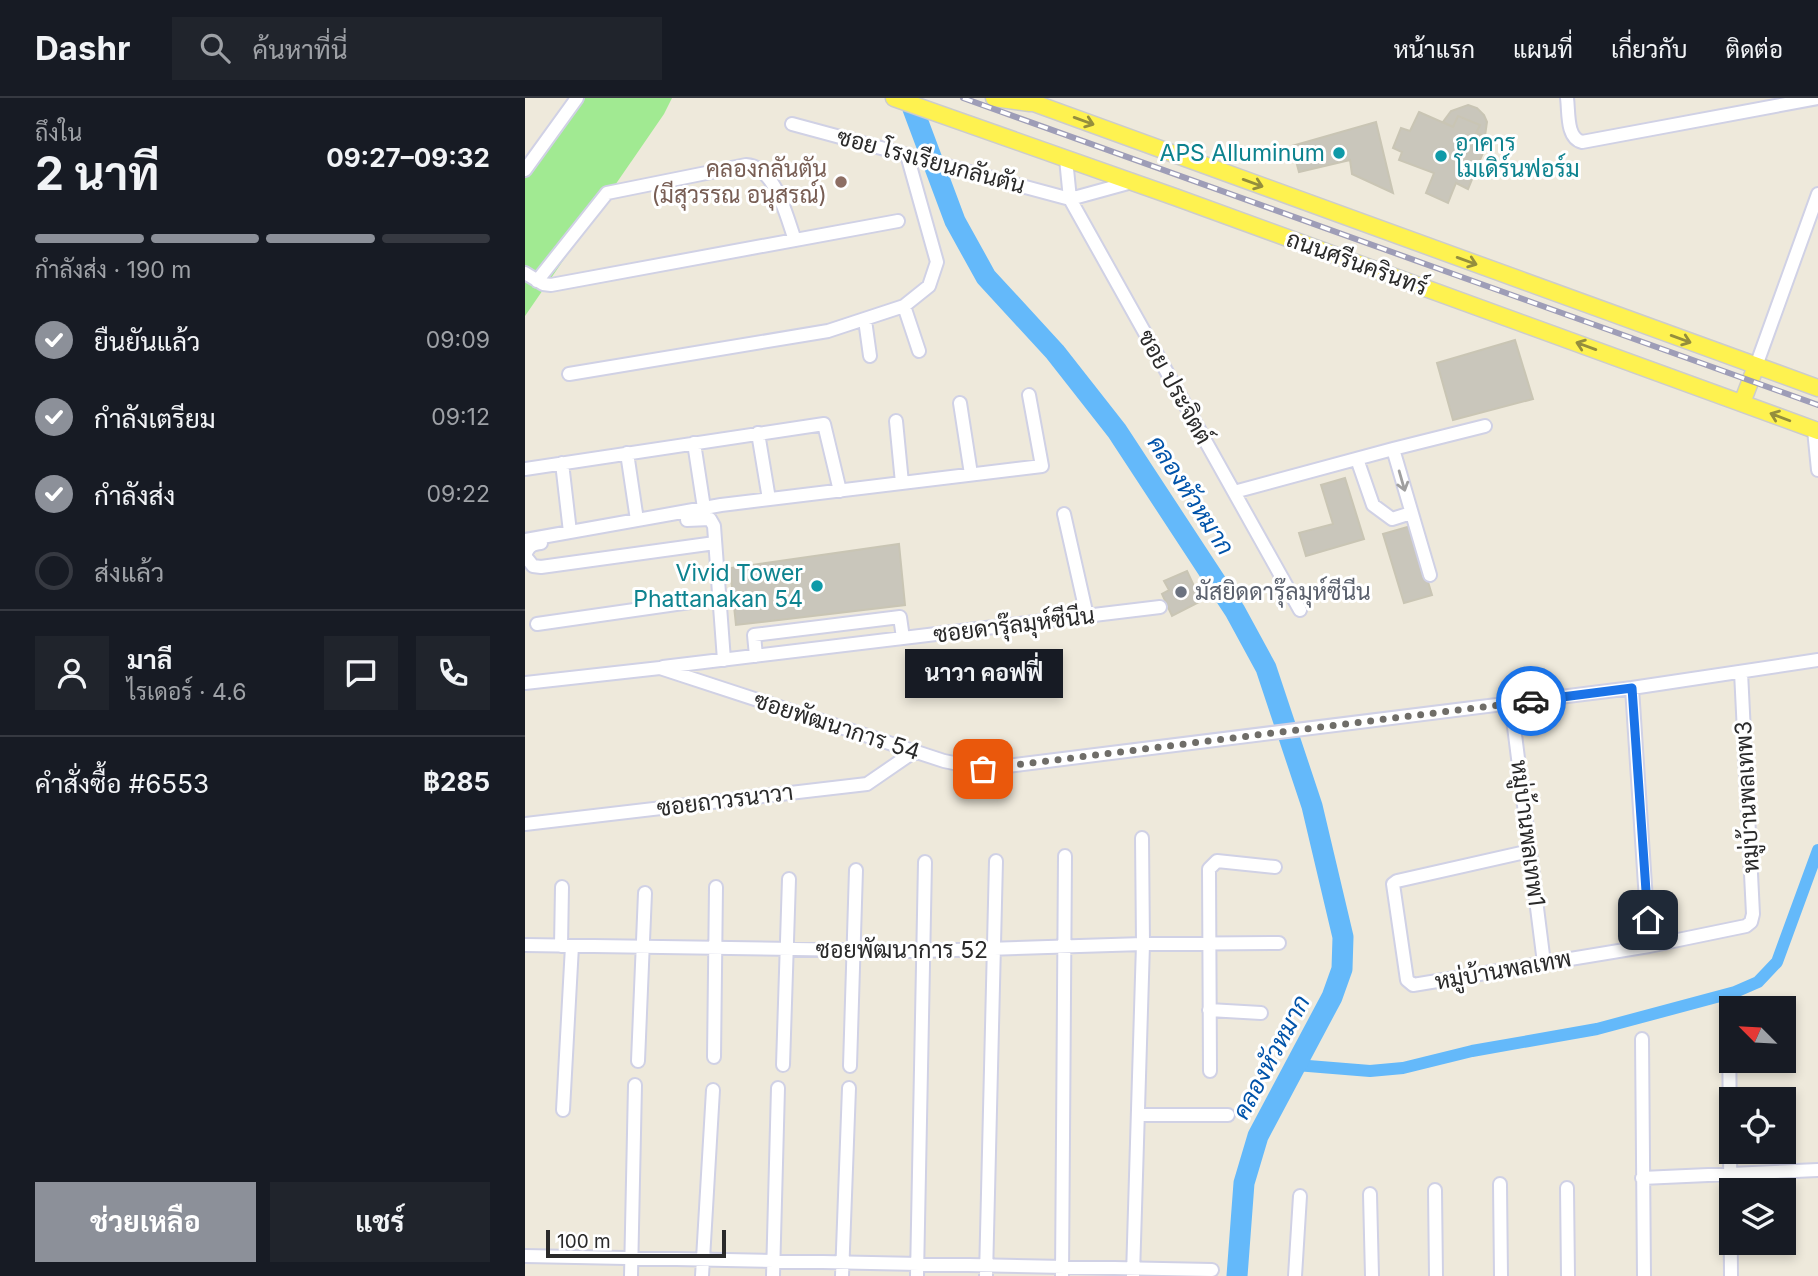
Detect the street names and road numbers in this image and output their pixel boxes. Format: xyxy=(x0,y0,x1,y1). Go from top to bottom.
street label: ซอย โรงเรียนกลันตัน xyxy=(834,121,1029,200)
street label: ถนนศรีนครินทร์ xyxy=(1283,223,1432,301)
street label: ซอย ประจิตต์ xyxy=(1132,324,1220,449)
street label: ซอยดารุ๊ลมุห์ซีนีน xyxy=(932,599,1096,651)
street label: ซอยพัฒนาการ 54 xyxy=(750,686,924,766)
street label: หมู่บ้านพลเทพ3 xyxy=(1728,720,1768,874)
street label: หมู่บ้านพลเทพ1 xyxy=(1502,758,1552,908)
street label: ซอยถาวรนาวา xyxy=(655,778,795,822)
street label: ซอยพัฒนาการ 52 xyxy=(816,936,988,964)
street label: หมู่บ้านพลเทพ xyxy=(1432,943,1574,999)

